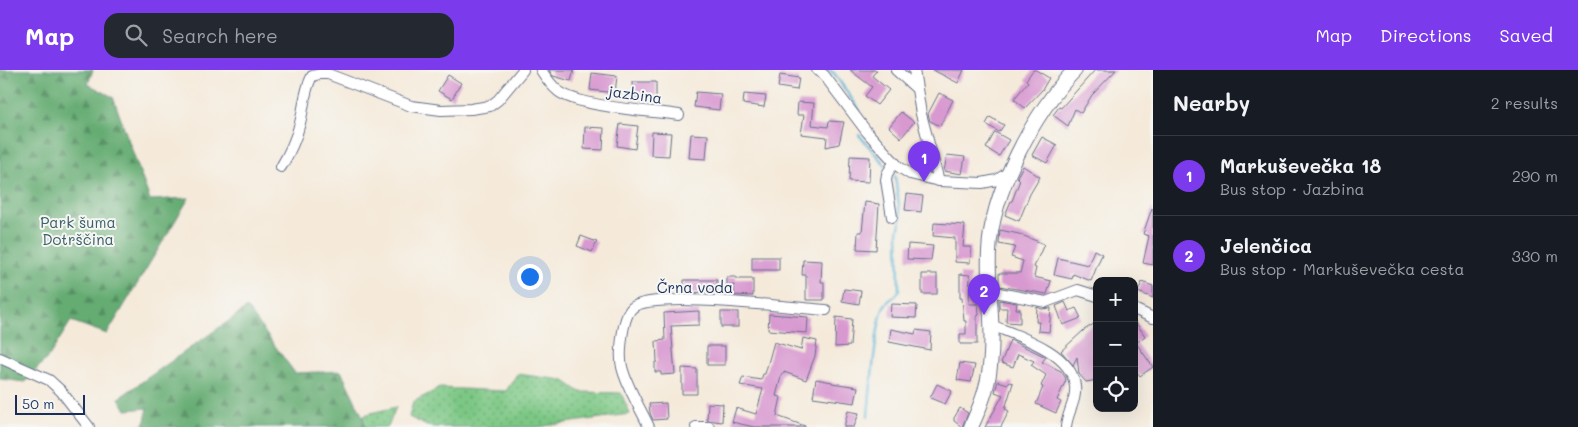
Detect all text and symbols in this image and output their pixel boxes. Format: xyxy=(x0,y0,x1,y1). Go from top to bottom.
search box xyxy=(104,13,454,58)
text: Map xyxy=(25,20,74,51)
icon: search xyxy=(122,21,150,49)
text: Search here xyxy=(162,23,278,48)
text: Map xyxy=(1315,23,1352,47)
text: Directions xyxy=(1380,23,1472,47)
text: Saved xyxy=(1500,23,1553,47)
street label: jazbina xyxy=(605,80,663,108)
text: Nearby xyxy=(1173,89,1250,116)
text: 2 results xyxy=(1491,92,1558,113)
pin: 1 xyxy=(908,141,940,182)
text: Markuševečka 18 xyxy=(1220,153,1381,178)
text: 1 xyxy=(1185,165,1193,186)
text: 290 m xyxy=(1512,165,1558,186)
text: Bus stop · Jazbina xyxy=(1220,178,1365,199)
park label: Park šuma Dotrščina xyxy=(40,212,116,249)
text: Jelenčica xyxy=(1220,233,1312,258)
text: 2 xyxy=(1185,245,1193,266)
text: 330 m xyxy=(1512,245,1558,266)
text: Bus stop · Markuševečka cesta xyxy=(1220,258,1464,279)
your location xyxy=(517,264,543,290)
pin: 2 xyxy=(968,274,1000,315)
street label: Črna voda xyxy=(657,277,733,297)
map controls xyxy=(1093,277,1138,412)
button: + xyxy=(1093,277,1138,322)
button: − xyxy=(1093,322,1138,367)
button: locate xyxy=(1093,367,1138,412)
scale bar xyxy=(15,392,85,415)
text: 50 m xyxy=(22,394,54,413)

